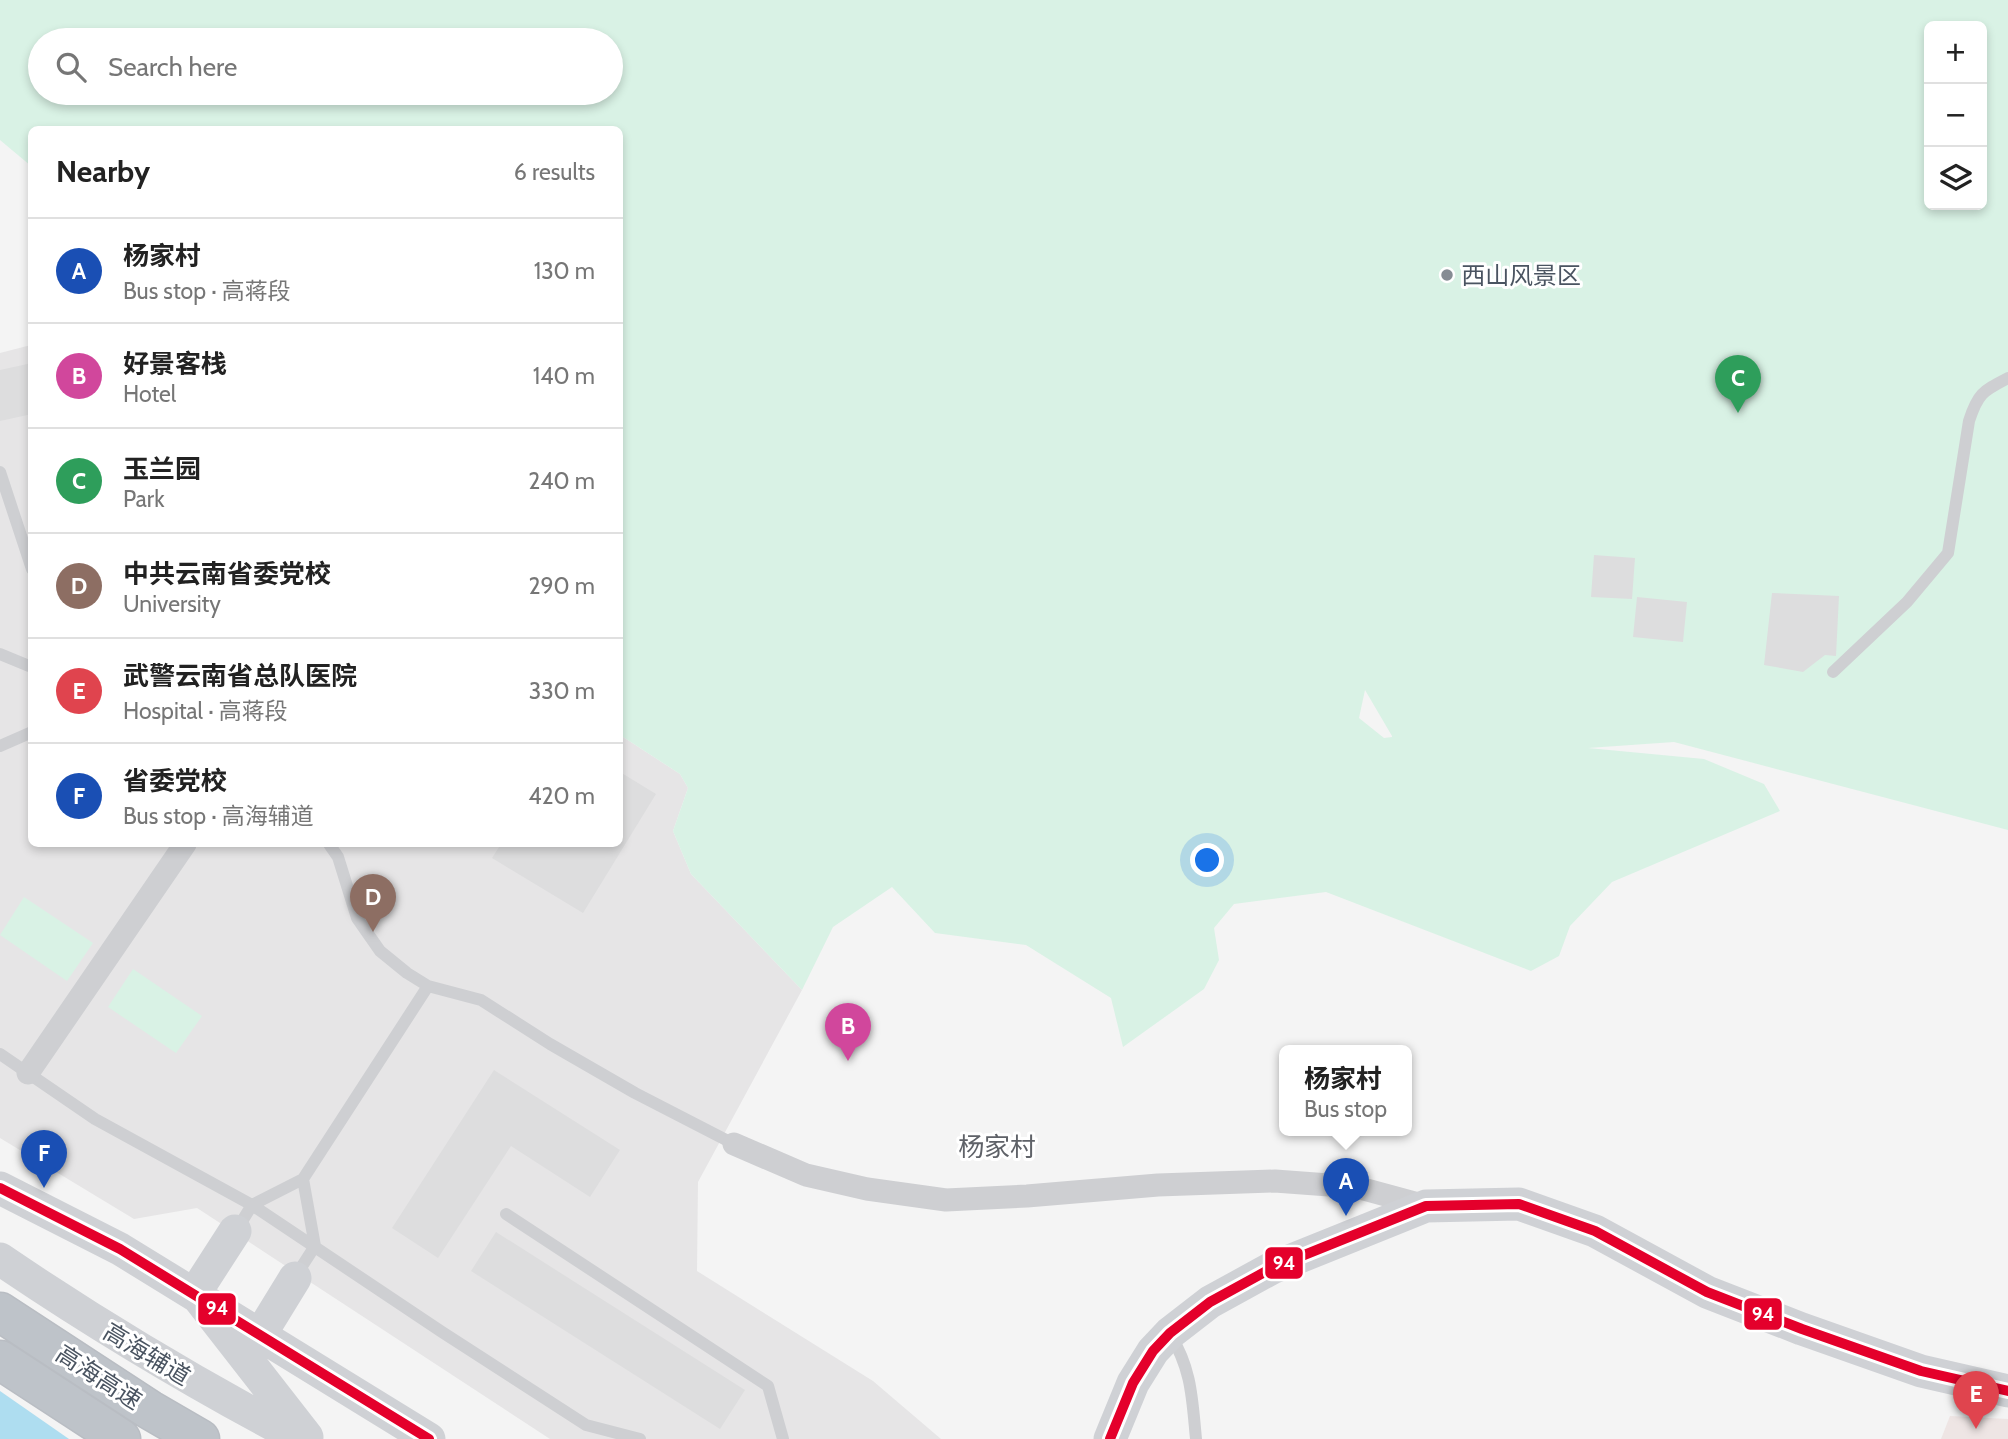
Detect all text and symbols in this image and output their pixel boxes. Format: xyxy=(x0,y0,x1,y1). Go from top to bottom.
map controls xyxy=(1924,21,1987,210)
button: + xyxy=(1924,21,1987,84)
search box xyxy=(28,28,623,105)
icon: search xyxy=(52,48,90,86)
text: Search here xyxy=(108,51,237,83)
button: − xyxy=(1924,84,1987,147)
button: layers xyxy=(1924,147,1987,210)
text: Nearby xyxy=(56,153,150,190)
text: 6 results xyxy=(514,158,595,186)
text: 杨家村 xyxy=(123,240,201,272)
text: A xyxy=(72,257,86,285)
text: 130 m xyxy=(534,257,595,285)
place label: 西山风景区 xyxy=(1461,261,1581,290)
marker: 西山风景区 xyxy=(1439,267,1455,283)
text: Bus stop · 高蒋段 xyxy=(123,277,291,305)
text: 好景客栈 xyxy=(123,348,227,380)
pin: C xyxy=(1715,355,1761,413)
text: B xyxy=(72,362,86,390)
text: 140 m xyxy=(533,362,595,390)
text: Hotel xyxy=(123,380,176,408)
text: 玉兰园 xyxy=(123,453,201,485)
text: C xyxy=(72,467,86,495)
text: 240 m xyxy=(528,467,595,495)
text: Park xyxy=(123,485,164,513)
text: 中共云南省委党校 xyxy=(123,558,331,590)
text: D xyxy=(71,572,87,600)
text: 290 m xyxy=(528,572,595,600)
text: University xyxy=(123,590,221,618)
text: 武警云南省总队医院 xyxy=(123,660,357,692)
text: E xyxy=(72,677,86,705)
text: 330 m xyxy=(529,677,595,705)
text: Hospital · 高蒋段 xyxy=(123,697,288,725)
text: 省委党校 xyxy=(123,765,227,797)
text: F xyxy=(73,782,85,810)
text: 420 m xyxy=(528,782,595,810)
text: Bus stop · 高海辅道 xyxy=(123,802,314,830)
your location xyxy=(1190,843,1224,877)
pin: D xyxy=(350,874,396,932)
pin: B xyxy=(825,1003,871,1061)
popup xyxy=(1279,1045,1412,1136)
text: 杨家村 xyxy=(1304,1063,1382,1095)
text: Bus stop xyxy=(1304,1095,1387,1123)
pin: F xyxy=(21,1130,67,1188)
district label: 杨家村 xyxy=(958,1131,1036,1163)
pin: A xyxy=(1323,1158,1369,1216)
line badge: 94 xyxy=(1264,1246,1304,1280)
text: 94 xyxy=(1273,1252,1295,1275)
line badge: 94 xyxy=(197,1292,237,1326)
text: 94 xyxy=(206,1297,228,1320)
line badge: 94 xyxy=(1743,1297,1783,1331)
text: 94 xyxy=(1752,1303,1774,1326)
street label: 高海辅道 xyxy=(98,1317,196,1391)
street label: 高海高速 xyxy=(51,1339,147,1415)
pin: E xyxy=(1953,1371,1999,1429)

